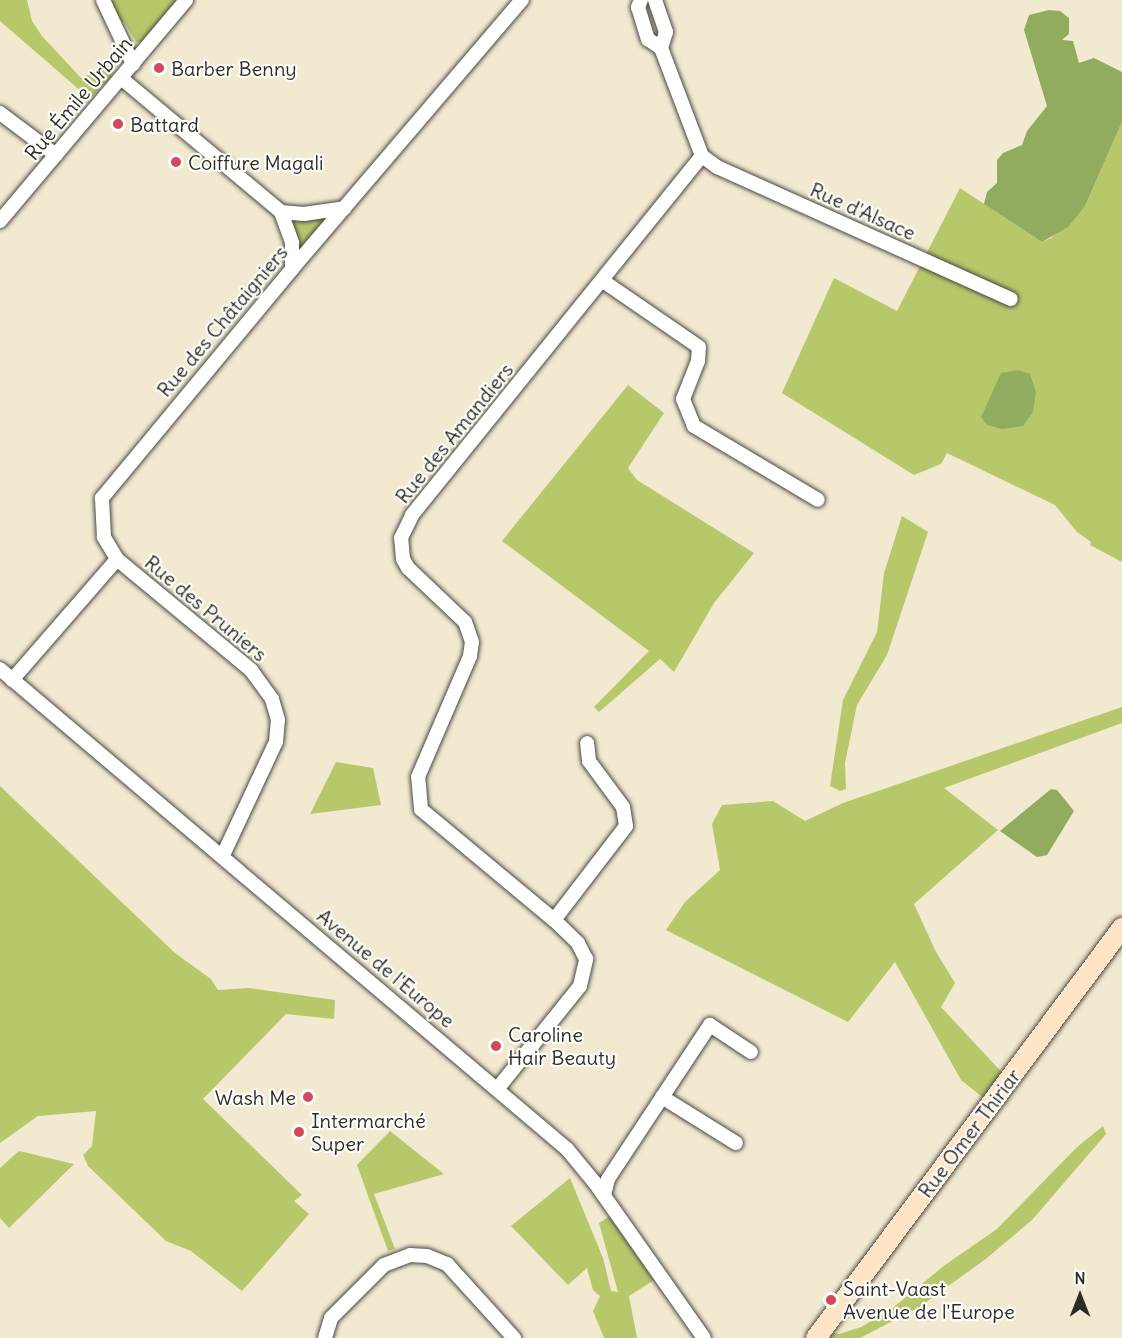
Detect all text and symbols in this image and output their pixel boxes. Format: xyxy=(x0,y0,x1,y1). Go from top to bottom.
street label: Rue Émile Urbain xyxy=(19,31,137,165)
place label: Barber Benny xyxy=(171,56,297,80)
marker: Barber Benny xyxy=(152,61,166,75)
place label: Battard xyxy=(130,112,199,136)
marker: Battard xyxy=(111,117,125,131)
place label: Coiffure Magali xyxy=(188,150,323,174)
marker: Coiffure Magali xyxy=(169,155,183,169)
street label: Rue d'Alsace xyxy=(807,177,919,245)
street label: Rue des Châtaigniers xyxy=(152,240,292,402)
street label: Rue des Amandiers xyxy=(390,358,518,508)
street label: Rue des Pruniers xyxy=(140,550,272,666)
street label: Avenue de l'Europe xyxy=(312,904,460,1032)
place label: Caroline Hair Beauty xyxy=(508,1022,616,1069)
marker: Caroline Hair Beauty xyxy=(489,1039,503,1053)
street label: Rue Omer Thiriar xyxy=(913,1064,1025,1202)
place label: Wash Me xyxy=(215,1085,296,1109)
marker: Wash Me xyxy=(301,1090,315,1104)
place label: Intermarché Super xyxy=(311,1108,426,1155)
marker: Intermarché Super xyxy=(292,1125,306,1139)
north arrow xyxy=(1050,1266,1110,1326)
text: N xyxy=(1074,1268,1086,1288)
place label: Saint-Vaast Avenue de l'Europe xyxy=(843,1276,1015,1323)
marker: Saint-Vaast Avenue de l'Europe xyxy=(824,1293,838,1307)

